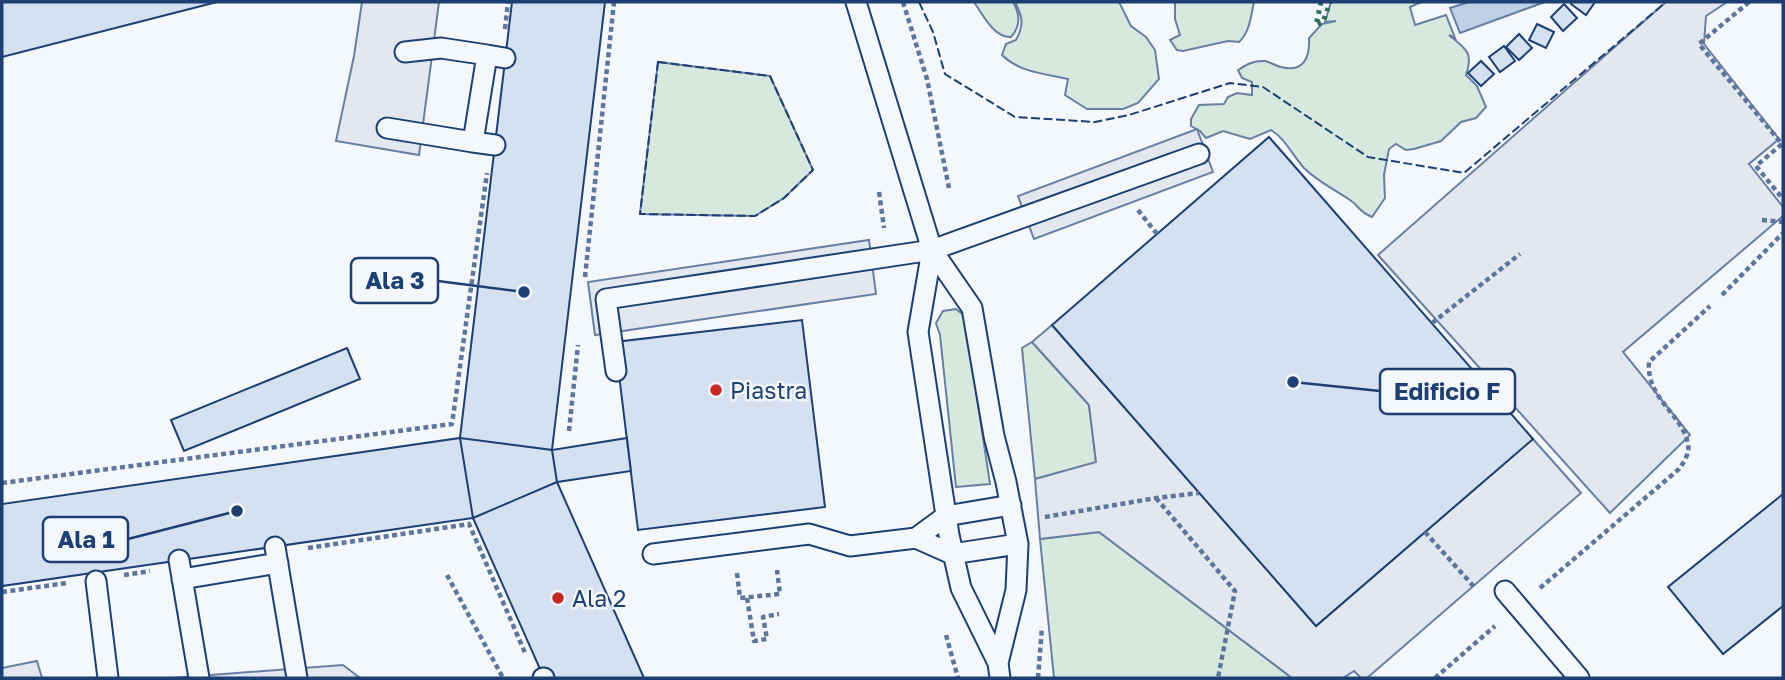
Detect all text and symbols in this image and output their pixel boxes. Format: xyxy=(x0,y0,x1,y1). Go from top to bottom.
callout: Ala 3 xyxy=(351,258,438,303)
text: Ala 3 xyxy=(365,265,425,294)
callout: Edificio F xyxy=(1380,369,1515,414)
place label: Piastra xyxy=(730,376,807,404)
text: Edificio F xyxy=(1394,376,1500,405)
marker: Piastra xyxy=(708,382,724,398)
callout: Ala 1 xyxy=(43,517,128,562)
text: Ala 1 xyxy=(57,524,115,553)
place label: Ala 2 xyxy=(572,584,626,612)
marker: Ala 2 xyxy=(550,590,566,606)

